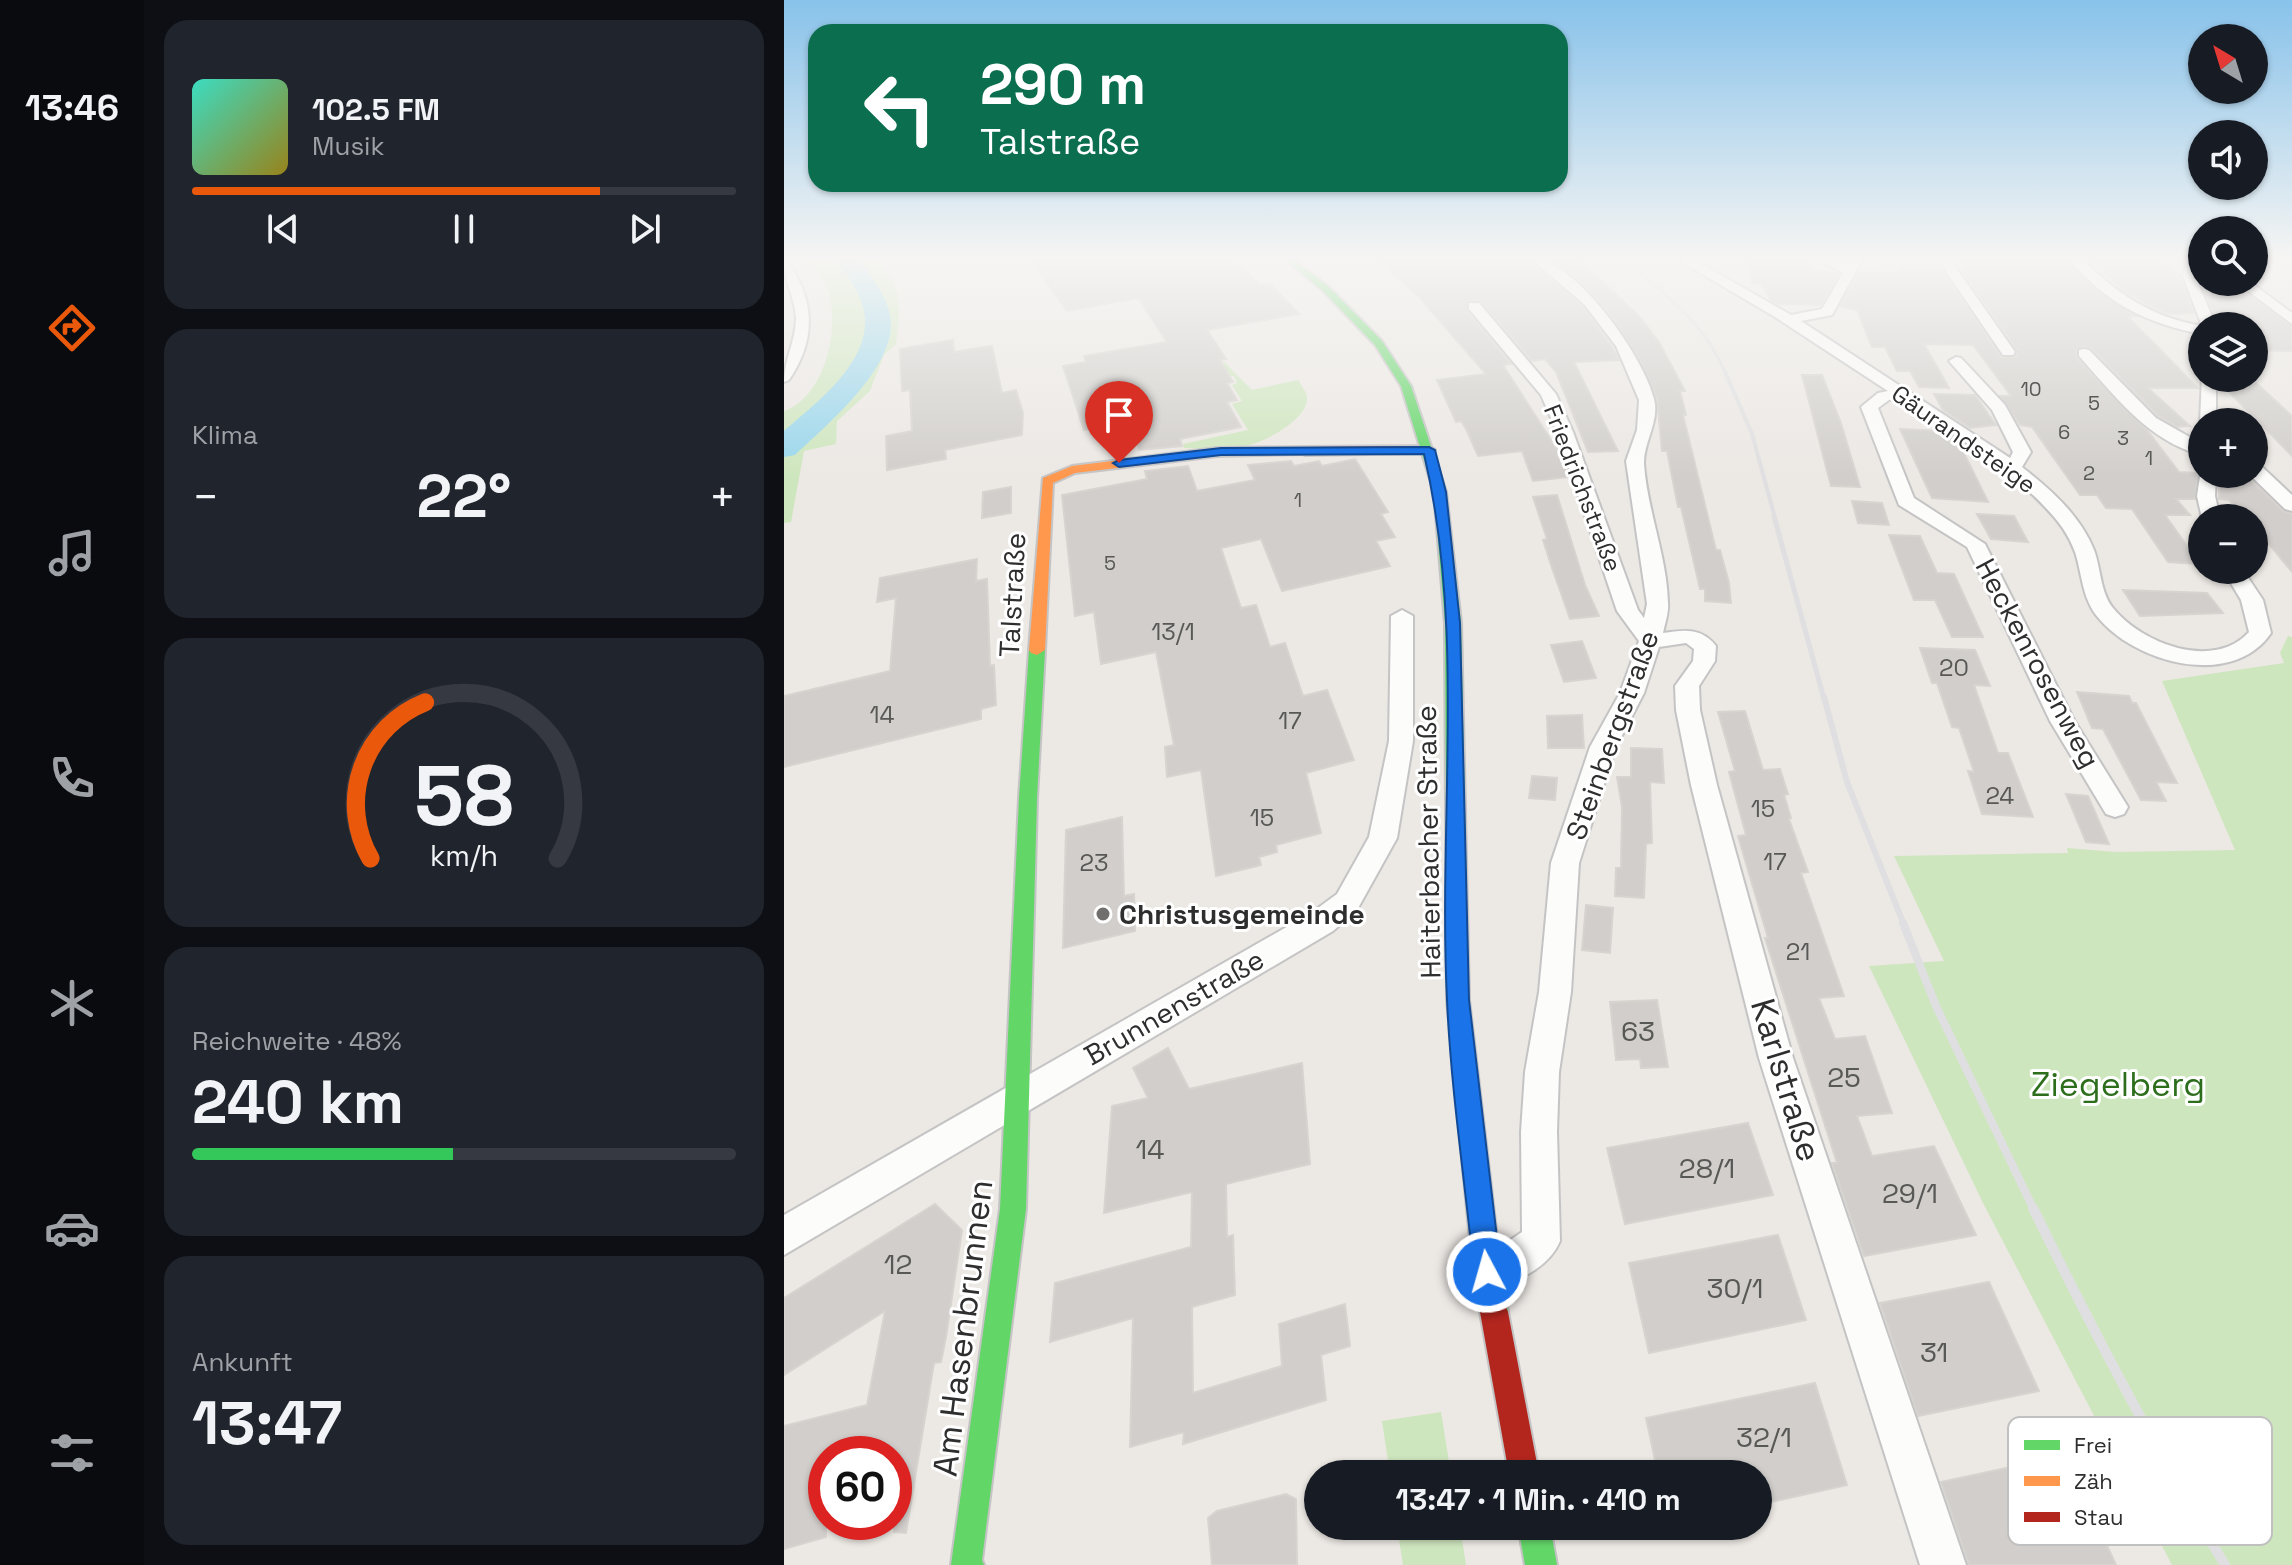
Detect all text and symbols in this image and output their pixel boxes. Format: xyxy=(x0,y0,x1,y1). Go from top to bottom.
north arrow xyxy=(2188,24,2268,104)
map controls xyxy=(2188,24,2268,584)
text: 290 m xyxy=(980,49,1146,120)
icon: left xyxy=(848,56,952,160)
text: 13:46 xyxy=(25,85,119,131)
text: 102.5 FM xyxy=(312,90,440,129)
text: Talstraße xyxy=(980,119,1140,165)
button: sound xyxy=(2188,120,2268,200)
text: Musik xyxy=(312,129,384,163)
icon: previous xyxy=(261,207,305,251)
icon: pause xyxy=(442,207,486,251)
icon: next xyxy=(623,207,667,251)
button: search xyxy=(2188,216,2268,296)
icon: directions xyxy=(44,300,100,356)
button: layers xyxy=(2188,312,2268,392)
house number: 10 xyxy=(2020,376,2042,402)
street label: Gäurandsteige xyxy=(1886,378,2042,500)
pin xyxy=(1085,381,1153,463)
house number: 5 xyxy=(2088,390,2100,416)
icon: arrive xyxy=(1097,393,1141,437)
street label: Friedrichstraße xyxy=(1537,400,1629,576)
button: + xyxy=(2188,408,2268,488)
text: Klima xyxy=(192,418,258,452)
house number: 6 xyxy=(2058,419,2070,445)
house number: 3 xyxy=(2117,425,2129,451)
house number: 1 xyxy=(2145,445,2153,471)
text: 22° xyxy=(417,458,511,535)
house number: 2 xyxy=(2083,460,2095,486)
text: − xyxy=(192,469,219,525)
text: + xyxy=(709,469,736,525)
house number: 1 xyxy=(1294,487,1302,513)
button: − xyxy=(2188,504,2268,584)
icon: music xyxy=(44,525,100,581)
street label: Talstraße xyxy=(991,532,1033,658)
house number: 5 xyxy=(1104,550,1116,576)
street label: Heckenrosenweg xyxy=(1968,552,2108,774)
house number: 13/1 xyxy=(1151,616,1195,647)
street label: Steinbergstraße xyxy=(1557,625,1667,845)
house number: 20 xyxy=(1939,652,1969,683)
house number: 14 xyxy=(869,699,895,730)
house number: 17 xyxy=(1278,705,1302,736)
street label: Haiterbacher Straße xyxy=(1408,705,1448,979)
text: 58 xyxy=(414,742,514,848)
icon: phone xyxy=(44,750,100,806)
house number: 24 xyxy=(1986,780,2014,811)
house number: 15 xyxy=(1751,793,1775,824)
house number: 15 xyxy=(1250,802,1274,833)
text: km/h xyxy=(430,838,498,874)
house number: 17 xyxy=(1763,846,1787,877)
house number: 23 xyxy=(1080,847,1108,878)
place label: Christusgemeinde xyxy=(1119,896,1365,932)
marker: Christusgemeinde xyxy=(1094,905,1112,923)
house number: 21 xyxy=(1786,936,1810,967)
street label: Brunnenstraße xyxy=(1078,941,1270,1073)
icon: climate xyxy=(44,975,100,1031)
street label: Karlstraße xyxy=(1741,993,1831,1167)
house number: 63 xyxy=(1621,1013,1655,1049)
text: Reichweite · 48% xyxy=(192,1024,402,1058)
house number: 25 xyxy=(1827,1059,1861,1095)
park label: Ziegelberg xyxy=(2031,1063,2205,1106)
text: 240 km xyxy=(192,1064,404,1141)
house number: 14 xyxy=(1135,1131,1165,1167)
house number: 28/1 xyxy=(1679,1150,1735,1186)
house number: 29/1 xyxy=(1882,1175,1938,1211)
street label: Am Hasenbrunnen xyxy=(923,1177,1003,1479)
icon: car xyxy=(44,1200,100,1256)
position arrow xyxy=(1445,1230,1529,1314)
house number: 12 xyxy=(884,1246,912,1282)
house number: 30/1 xyxy=(1707,1270,1763,1306)
house number: 31 xyxy=(1920,1334,1948,1370)
text: Ankunft xyxy=(192,1345,293,1379)
text: 13:47 xyxy=(192,1385,342,1462)
legend xyxy=(2008,1417,2272,1545)
house number: 32/1 xyxy=(1736,1419,1792,1455)
icon: filters xyxy=(44,1425,100,1481)
text: Frei xyxy=(2074,1431,2112,1459)
speed limit sign: 60 xyxy=(808,1436,912,1540)
text: Zäh xyxy=(2074,1467,2113,1495)
text: 13:47 · 1 Min. · 410 m xyxy=(1395,1480,1681,1519)
text: Stau xyxy=(2074,1503,2123,1531)

